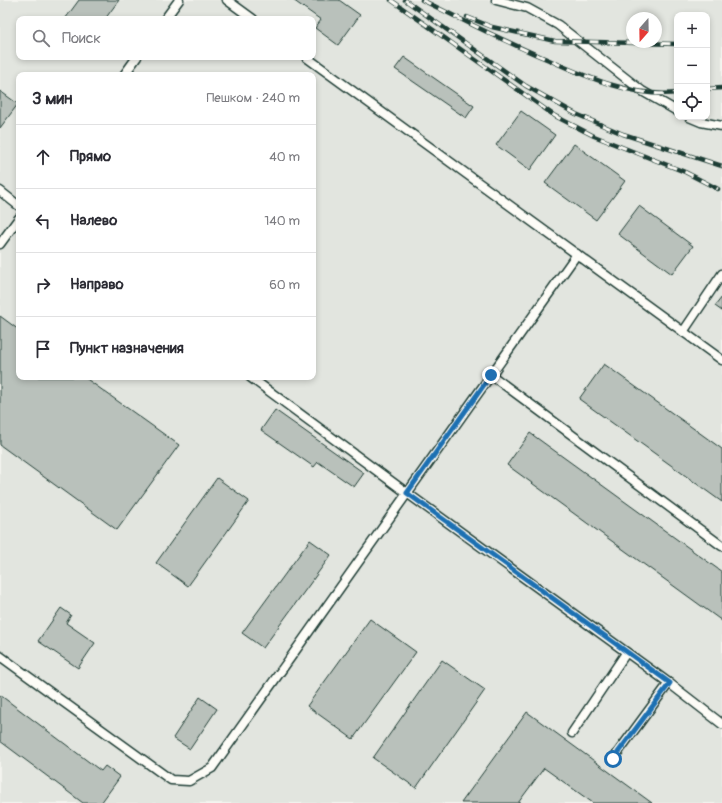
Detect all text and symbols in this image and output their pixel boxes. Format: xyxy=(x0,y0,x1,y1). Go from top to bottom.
north arrow xyxy=(626,12,662,48)
map controls xyxy=(674,12,710,120)
button: + xyxy=(674,12,710,48)
search box xyxy=(16,16,316,60)
icon: search xyxy=(30,27,52,49)
text: Поиск xyxy=(62,29,101,48)
button: − xyxy=(674,48,710,84)
button: locate xyxy=(674,84,710,120)
text: 3 мин xyxy=(32,88,72,109)
text: Пешком · 240 m xyxy=(206,90,300,106)
icon: ahead xyxy=(32,146,54,168)
text: Прямо xyxy=(70,147,111,166)
text: 40 m xyxy=(269,149,300,165)
icon: left xyxy=(32,210,54,232)
text: Налево xyxy=(70,211,117,230)
text: 140 m xyxy=(264,213,300,229)
icon: right xyxy=(32,274,54,296)
text: Направо xyxy=(70,275,124,294)
text: 60 m xyxy=(269,277,300,293)
icon: arrive xyxy=(32,338,54,360)
text: Пункт назначения xyxy=(70,339,184,358)
route end xyxy=(482,366,500,384)
route start xyxy=(604,750,622,768)

